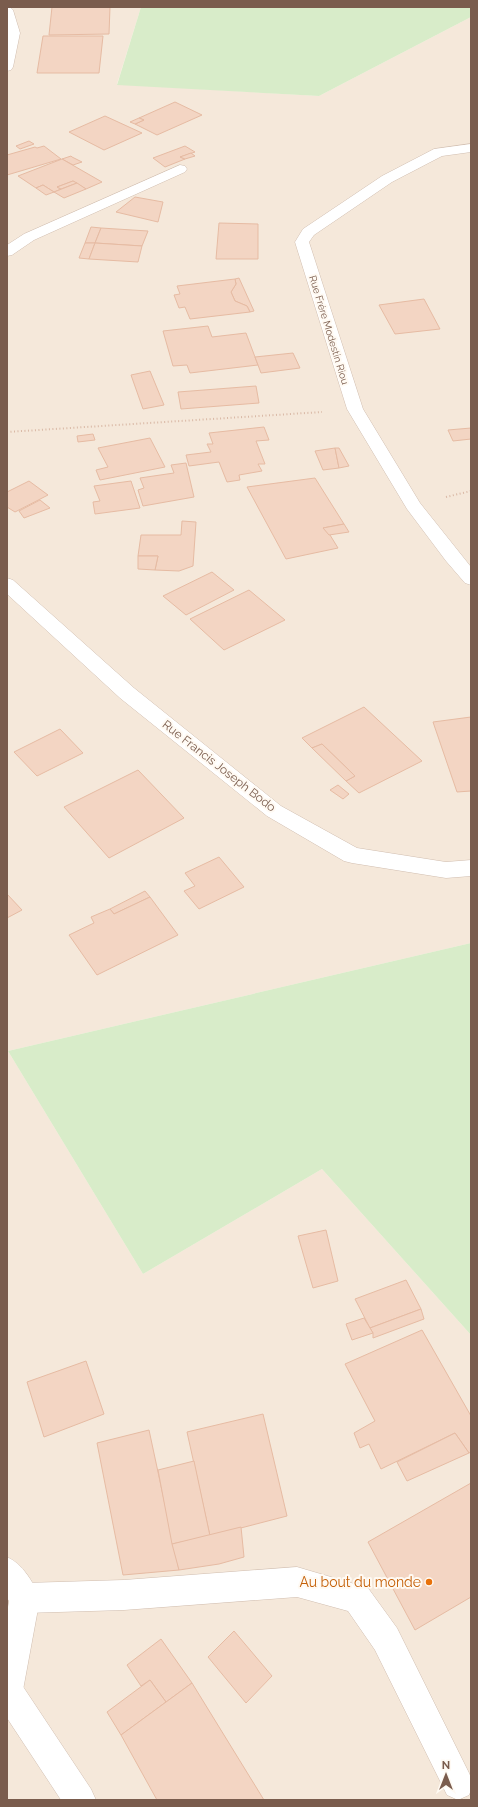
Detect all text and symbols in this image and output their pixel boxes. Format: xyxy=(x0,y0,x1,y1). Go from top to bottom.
street label: Rue Frére Modestin Riou xyxy=(307,274,351,386)
street label: Rue Francis Joseph Bodo xyxy=(160,717,278,815)
place label: Au bout du monde xyxy=(299,1574,421,1590)
marker: Au bout du monde xyxy=(424,1577,434,1587)
north arrow xyxy=(426,1755,466,1795)
text: N xyxy=(442,1759,450,1772)

